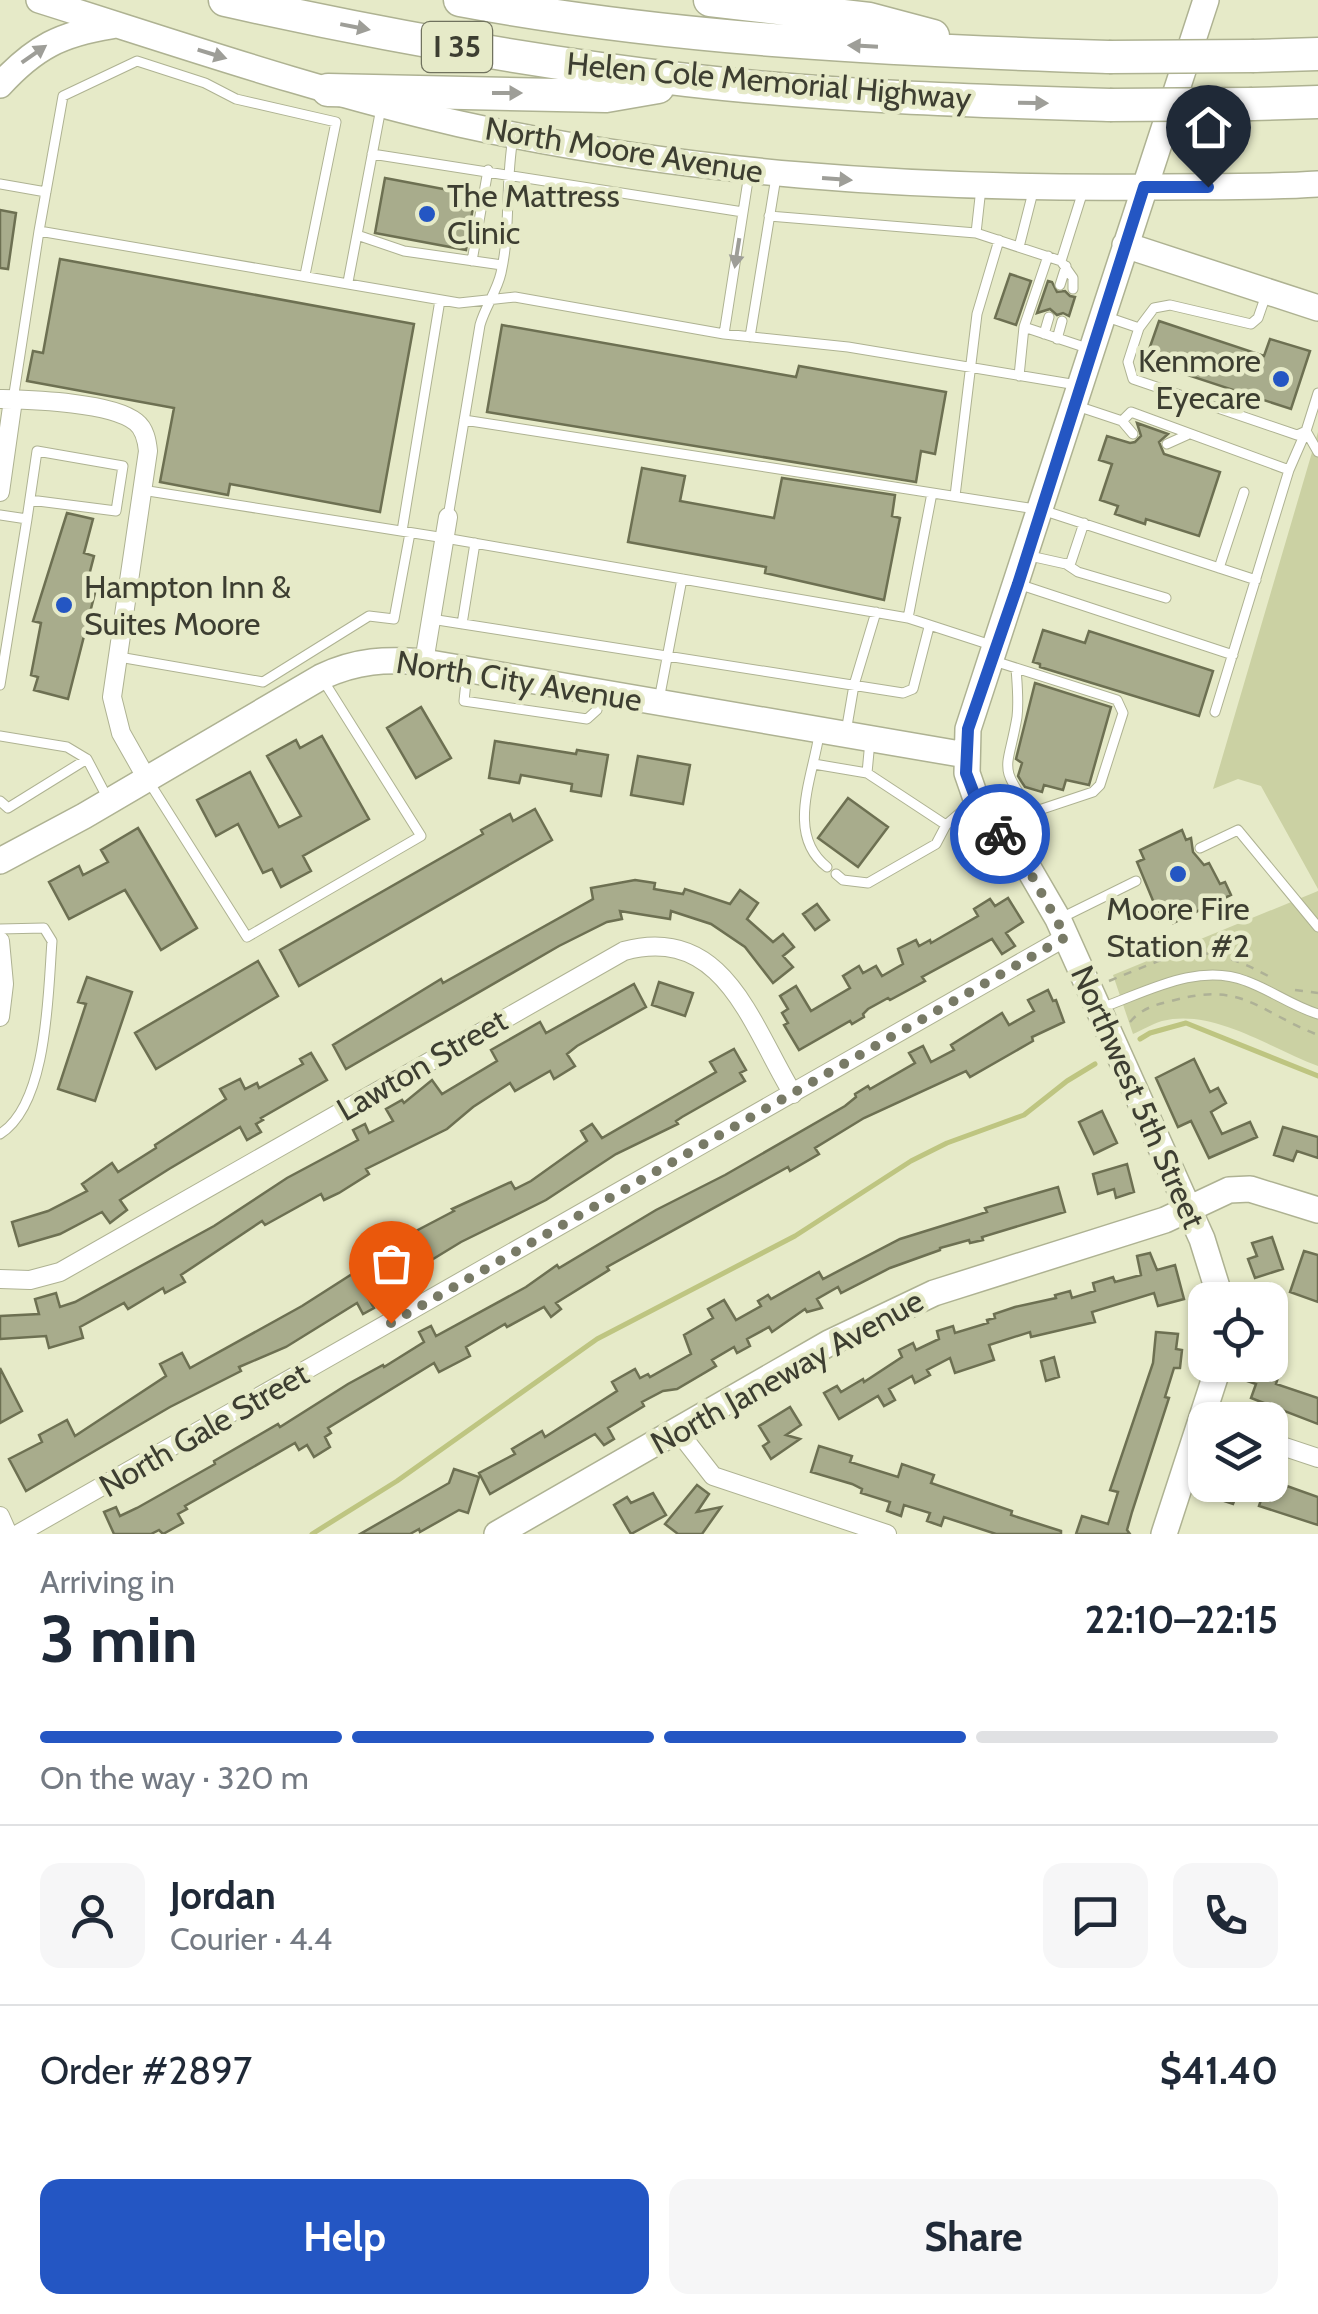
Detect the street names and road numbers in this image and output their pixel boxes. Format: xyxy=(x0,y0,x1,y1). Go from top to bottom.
road number: I 35 xyxy=(422,22,492,72)
street label: Helen Cole Memorial Highway xyxy=(565,43,973,118)
street label: North Moore Avenue xyxy=(482,108,766,191)
street label: North City Avenue xyxy=(393,642,645,719)
street label: Northwest 5th Street xyxy=(1063,960,1214,1234)
street label: Lawton Street xyxy=(330,1000,514,1129)
street label: North Janeway Avenue xyxy=(644,1281,930,1463)
street label: North Gale Street xyxy=(92,1354,316,1505)

